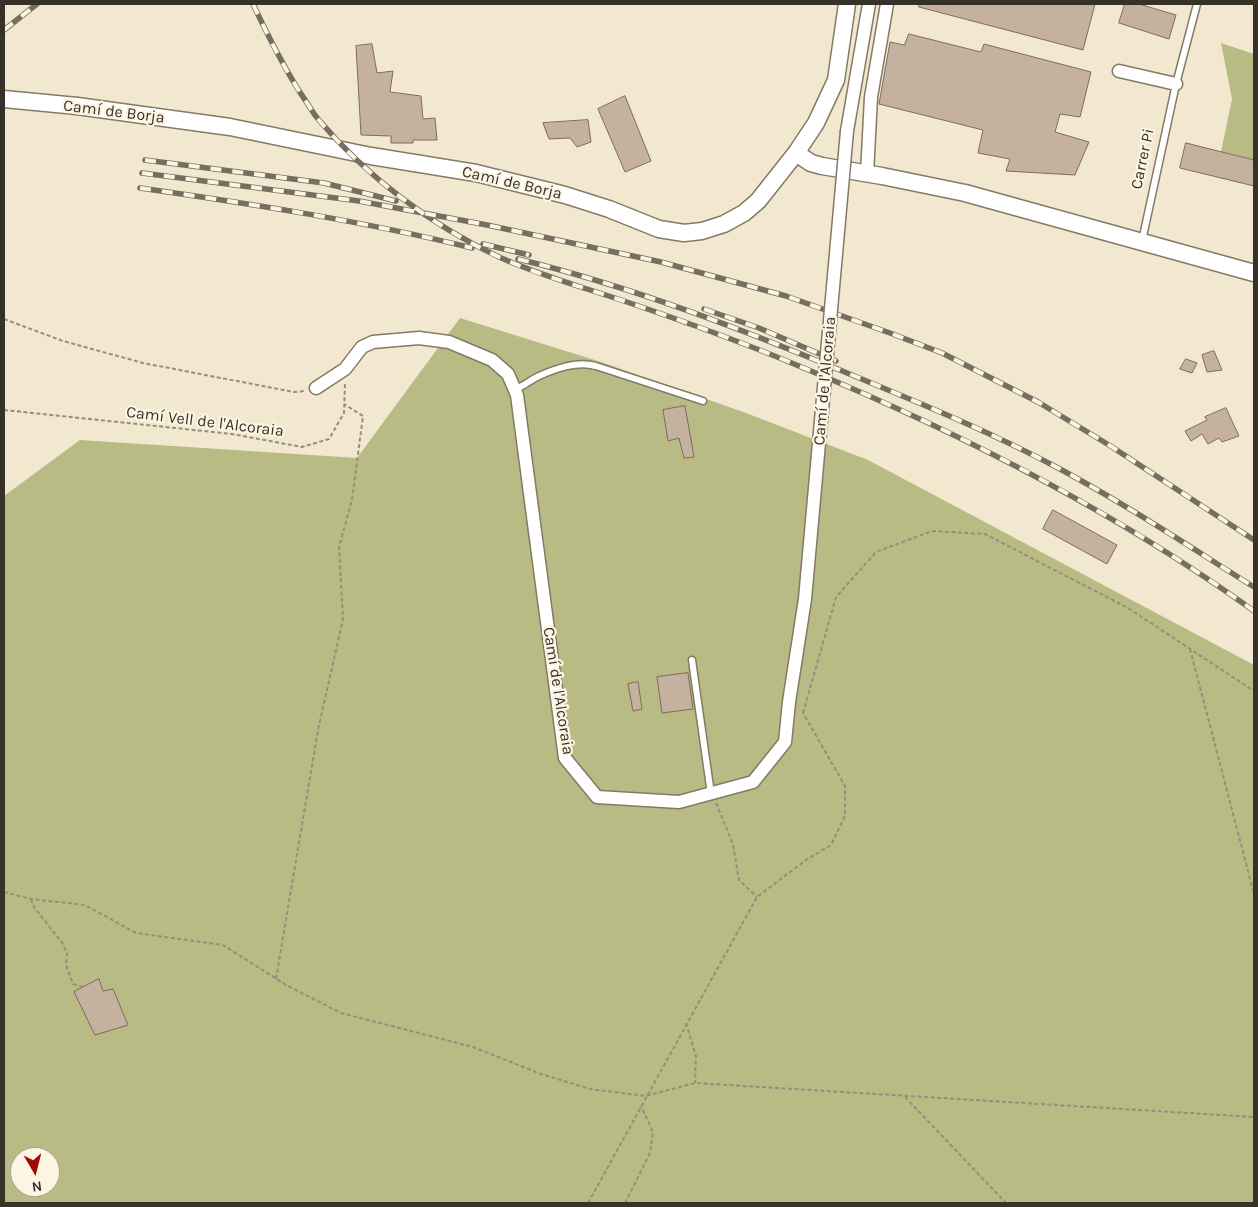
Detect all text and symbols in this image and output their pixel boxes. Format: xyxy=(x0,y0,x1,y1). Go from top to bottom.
street label: Camí de Borja xyxy=(62,96,166,128)
street label: Carrer Pi xyxy=(1127,127,1159,191)
street label: Camí de Borja xyxy=(460,162,564,204)
street label: Camí de l'Alcoraia xyxy=(810,316,840,446)
street label: Camí Vell de l'Alcoraia xyxy=(125,403,285,441)
street label: Camí de l'Alcoraia xyxy=(538,626,578,756)
north arrow xyxy=(10,1147,60,1197)
text: N xyxy=(31,1177,43,1195)

